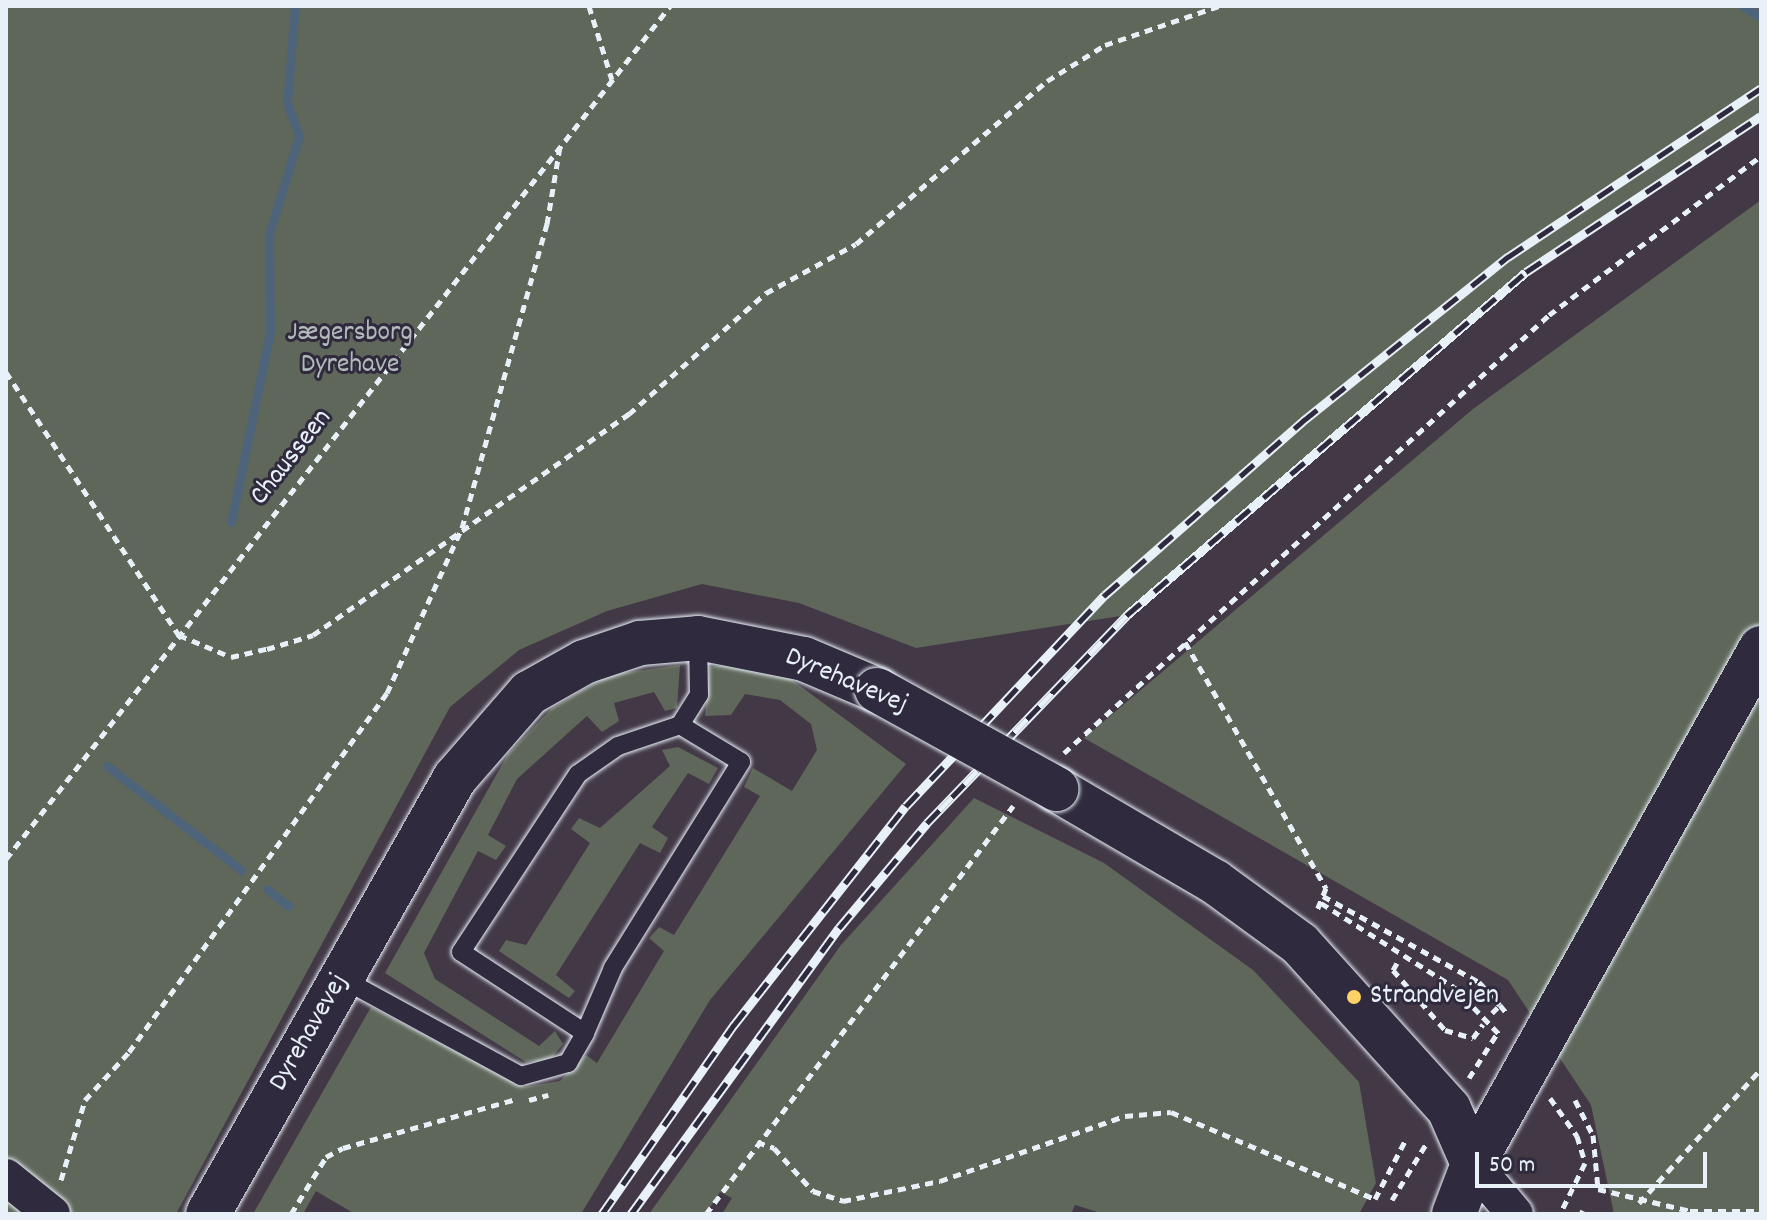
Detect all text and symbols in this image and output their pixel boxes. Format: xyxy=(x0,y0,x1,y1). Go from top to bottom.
park label: Jægersborg Dyrehave xyxy=(287,317,413,383)
street label: Chausseen xyxy=(244,403,340,513)
street label: Dyrehavevej xyxy=(780,641,912,723)
street label: Dyrehavevej xyxy=(263,968,357,1098)
place label: Strandvejen xyxy=(1370,980,1499,1014)
marker: Strandvejen xyxy=(1345,988,1363,1006)
scale bar xyxy=(1479,1136,1711,1186)
text: 50 m xyxy=(1489,1149,1535,1183)

